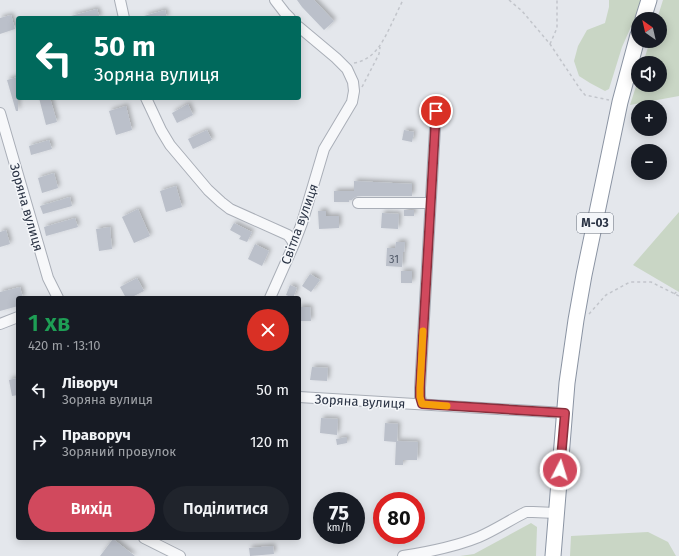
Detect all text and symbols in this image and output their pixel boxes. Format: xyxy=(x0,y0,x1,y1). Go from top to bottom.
north arrow xyxy=(631,12,667,48)
map controls xyxy=(631,12,667,180)
text: 50 m xyxy=(94,30,156,63)
icon: left xyxy=(28,32,80,84)
button: sound xyxy=(631,56,667,92)
text: Зоряна вулиця xyxy=(94,64,220,86)
pin xyxy=(419,94,453,128)
icon: arrive xyxy=(425,100,447,122)
button: + xyxy=(631,100,667,136)
button: − xyxy=(631,144,667,180)
street label: Зоряна вулиця xyxy=(7,161,46,253)
street label: Світла вулиця xyxy=(278,182,321,267)
road number: М-03 xyxy=(577,213,613,233)
house number: 31 xyxy=(389,253,399,266)
text: 1 хв xyxy=(28,309,70,337)
button: close xyxy=(247,309,289,351)
text: 420 m · 13:10 xyxy=(28,338,101,353)
text: Ліворуч xyxy=(62,374,118,392)
icon: left xyxy=(28,379,50,401)
text: 50 m xyxy=(256,381,289,399)
text: Зоряна вулиця xyxy=(62,392,153,407)
street label: Зоряна вулиця xyxy=(314,392,406,411)
text: Праворуч xyxy=(62,426,131,444)
icon: right xyxy=(28,431,50,453)
text: 120 m xyxy=(250,433,289,451)
text: Зоряний провулок xyxy=(62,444,176,459)
position arrow xyxy=(539,449,581,491)
button: Вихід xyxy=(28,486,155,532)
button: Поділитися xyxy=(163,486,289,532)
speed limit sign: 80 xyxy=(373,492,425,544)
text: 75 xyxy=(329,501,349,525)
text: km/h xyxy=(327,522,351,534)

